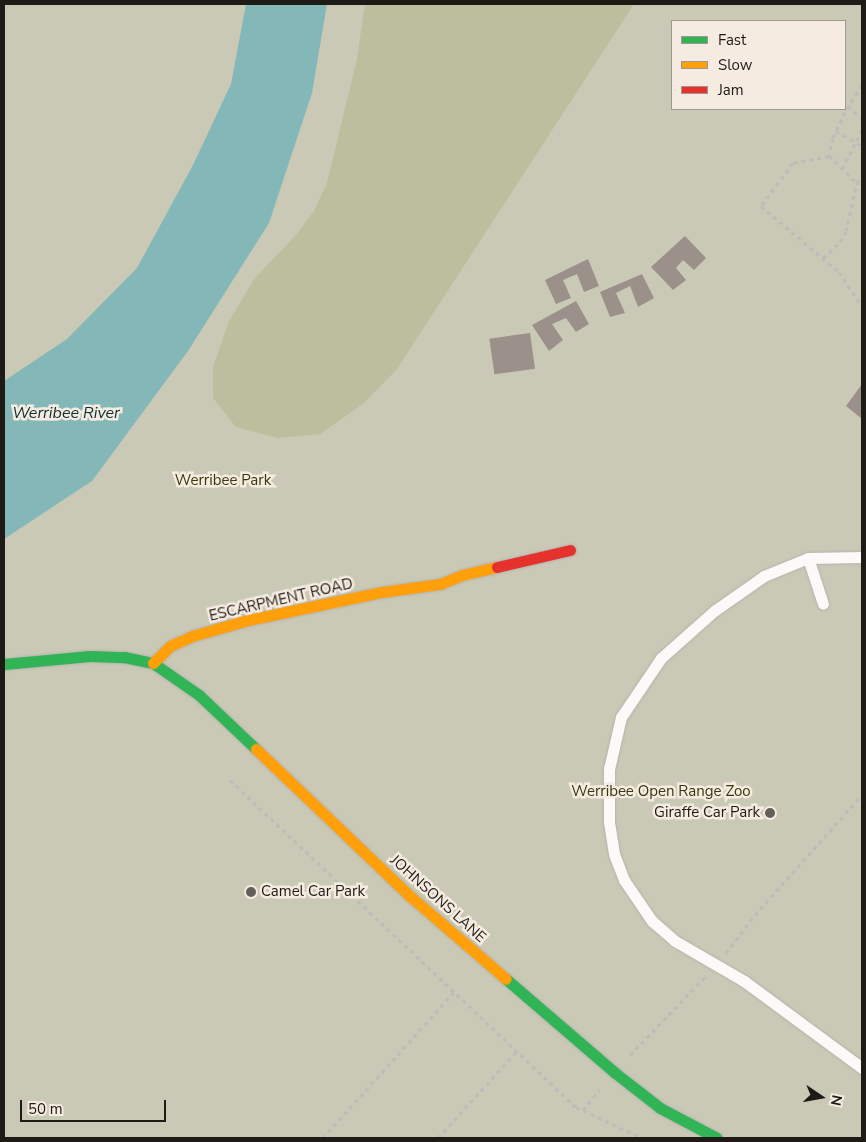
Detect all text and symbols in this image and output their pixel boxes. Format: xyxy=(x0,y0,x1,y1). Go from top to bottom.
legend xyxy=(671,20,846,110)
text: Fast xyxy=(718,30,746,50)
text: Slow xyxy=(718,55,752,75)
text: Jam xyxy=(718,80,744,100)
water label: Werribee River xyxy=(12,403,120,423)
park label: Werribee Park xyxy=(175,472,271,490)
street label: ESCARPMENT ROAD xyxy=(207,575,355,625)
park label: Werribee Open Range Zoo xyxy=(571,783,751,801)
place label: Giraffe Car Park xyxy=(654,804,760,822)
marker: Giraffe Car Park xyxy=(764,807,776,819)
street label: JOHNSONS LANE xyxy=(386,851,490,947)
place label: Camel Car Park xyxy=(261,883,365,901)
marker: Camel Car Park xyxy=(245,886,257,898)
north arrow xyxy=(796,1072,846,1122)
scale bar xyxy=(22,1090,169,1122)
text: N xyxy=(826,1093,847,1107)
text: 50 m xyxy=(28,1099,63,1119)

